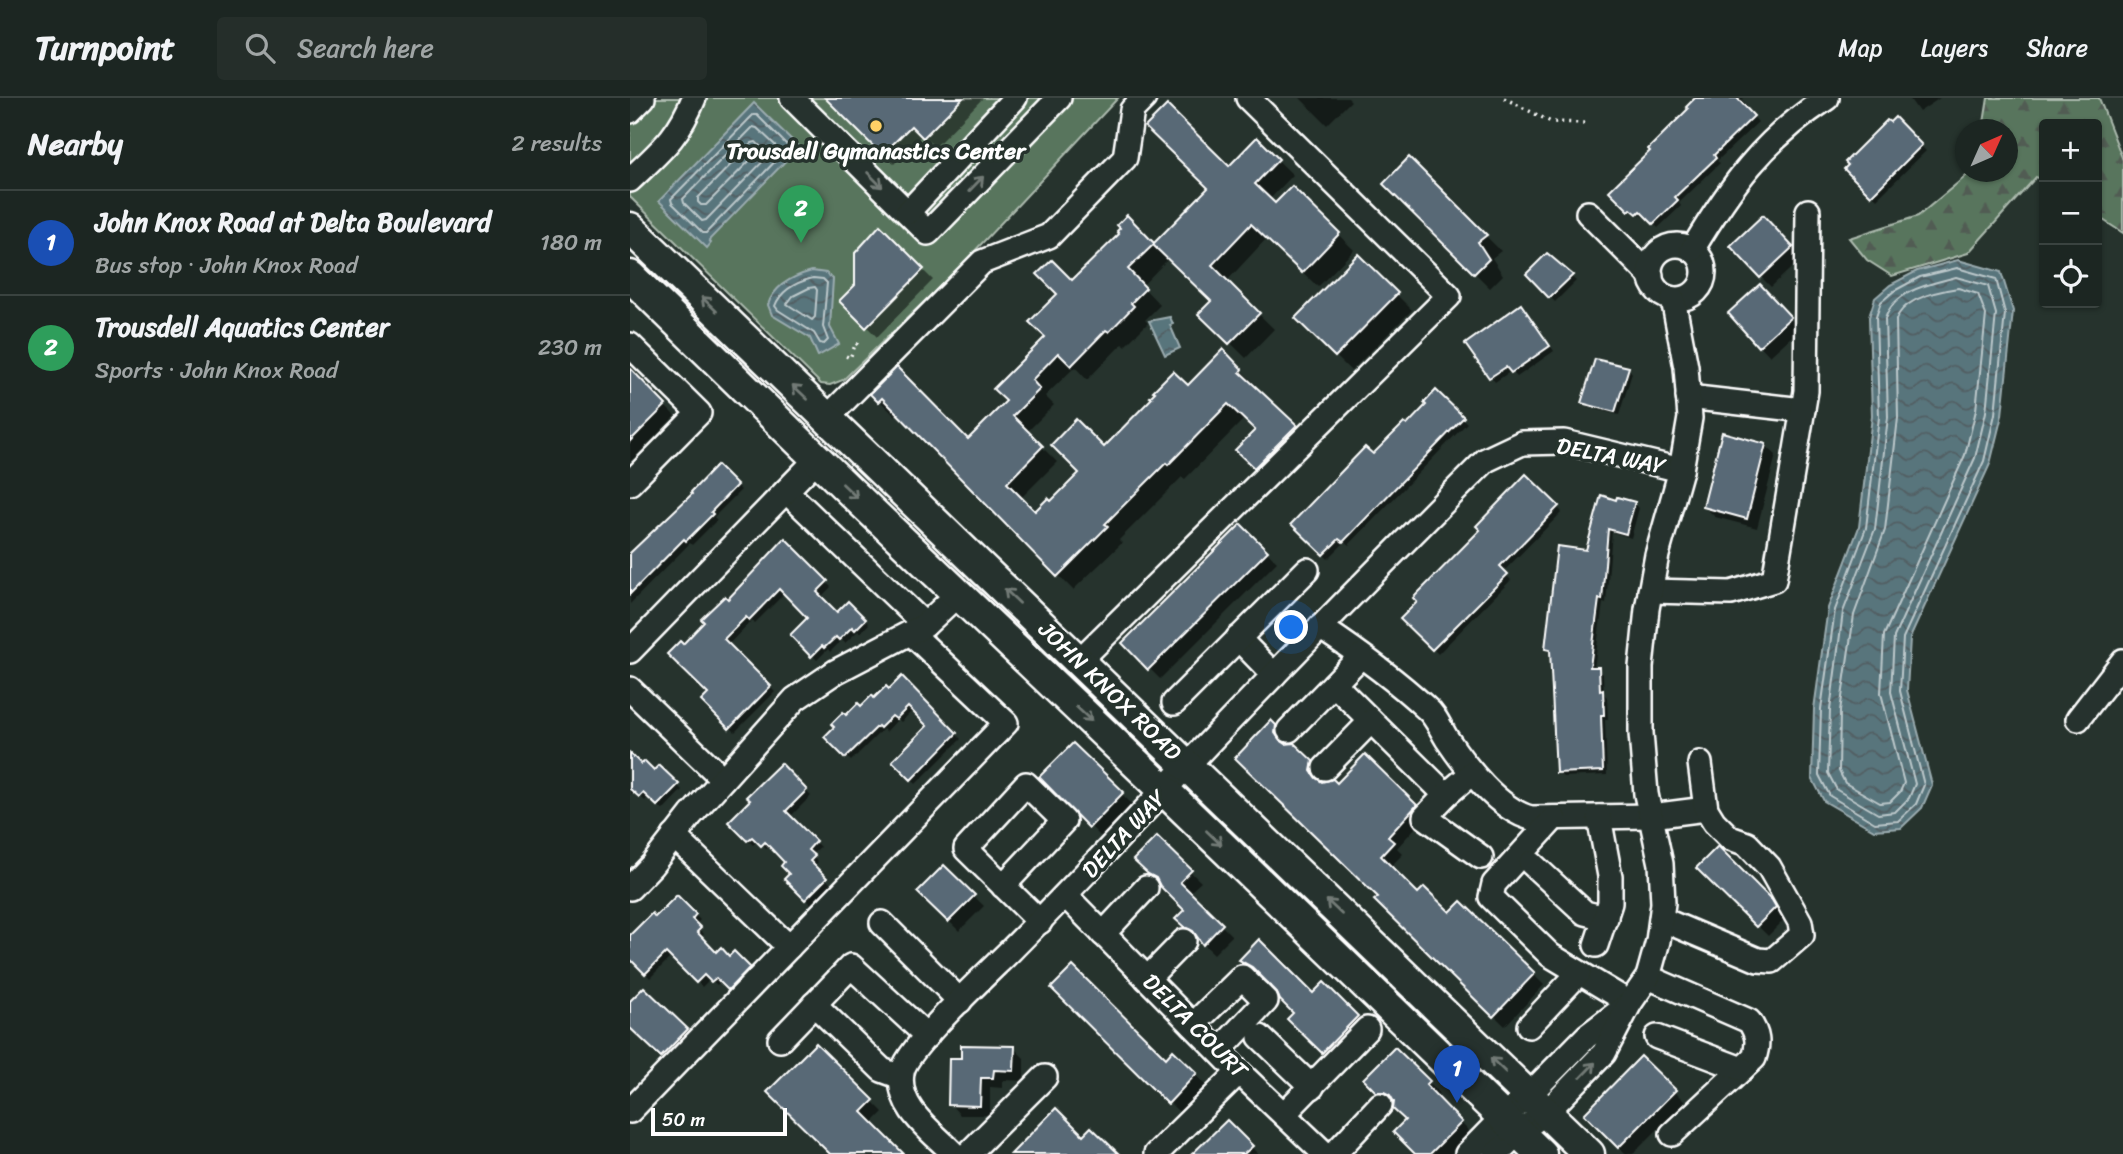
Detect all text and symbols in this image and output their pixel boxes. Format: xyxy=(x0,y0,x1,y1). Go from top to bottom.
search box xyxy=(217,17,707,80)
text: Turnpoint xyxy=(35,19,175,77)
text: Search here xyxy=(297,25,434,71)
text: Map xyxy=(1838,27,1883,69)
text: Layers xyxy=(1921,27,1988,69)
text: Share xyxy=(2026,27,2088,69)
icon: search xyxy=(241,29,279,67)
text: Nearby xyxy=(28,117,123,171)
marker: Trousdell Gymanastics Center xyxy=(868,118,884,134)
north arrow xyxy=(1955,119,2018,182)
map controls xyxy=(2039,119,2102,308)
button: + xyxy=(2039,119,2102,182)
text: 2 results xyxy=(511,123,602,164)
place label: Trousdell Gymanastics Center xyxy=(727,131,1027,172)
one-way arrow xyxy=(867,172,884,189)
one-way arrow xyxy=(967,175,984,192)
button: − xyxy=(2039,182,2102,245)
pin: 2 xyxy=(778,185,824,243)
text: John Knox Road at Delta Boulevard xyxy=(95,199,491,245)
text: 1 xyxy=(46,222,56,263)
text: 180 m xyxy=(540,222,602,263)
text: Bus stop · John Knox Road xyxy=(95,245,358,286)
button: locate xyxy=(2039,245,2102,308)
one-way arrow xyxy=(700,296,717,313)
text: Trousdell Aquatics Center xyxy=(95,304,389,350)
text: 2 xyxy=(44,327,58,368)
text: 230 m xyxy=(538,327,602,368)
text: Sports · John Knox Road xyxy=(95,350,338,391)
one-way arrow xyxy=(792,384,809,401)
street label: DELTA WAY xyxy=(1553,425,1670,487)
one-way arrow xyxy=(841,483,858,500)
one-way arrow xyxy=(1004,588,1021,605)
street label: JOHN KNOX ROAD xyxy=(1027,610,1192,771)
your location xyxy=(1274,610,1308,644)
one-way arrow xyxy=(1075,705,1092,722)
street label: DELTA WAY xyxy=(1071,779,1177,888)
one-way arrow xyxy=(1205,830,1222,847)
one-way arrow xyxy=(1326,899,1343,916)
street label: DELTA COURT xyxy=(1132,963,1259,1090)
pin: 1 xyxy=(1434,1045,1480,1103)
one-way arrow xyxy=(1490,1057,1507,1074)
one-way arrow xyxy=(1579,1062,1596,1079)
text: 50 m xyxy=(662,1103,705,1136)
scale bar xyxy=(651,1105,788,1137)

